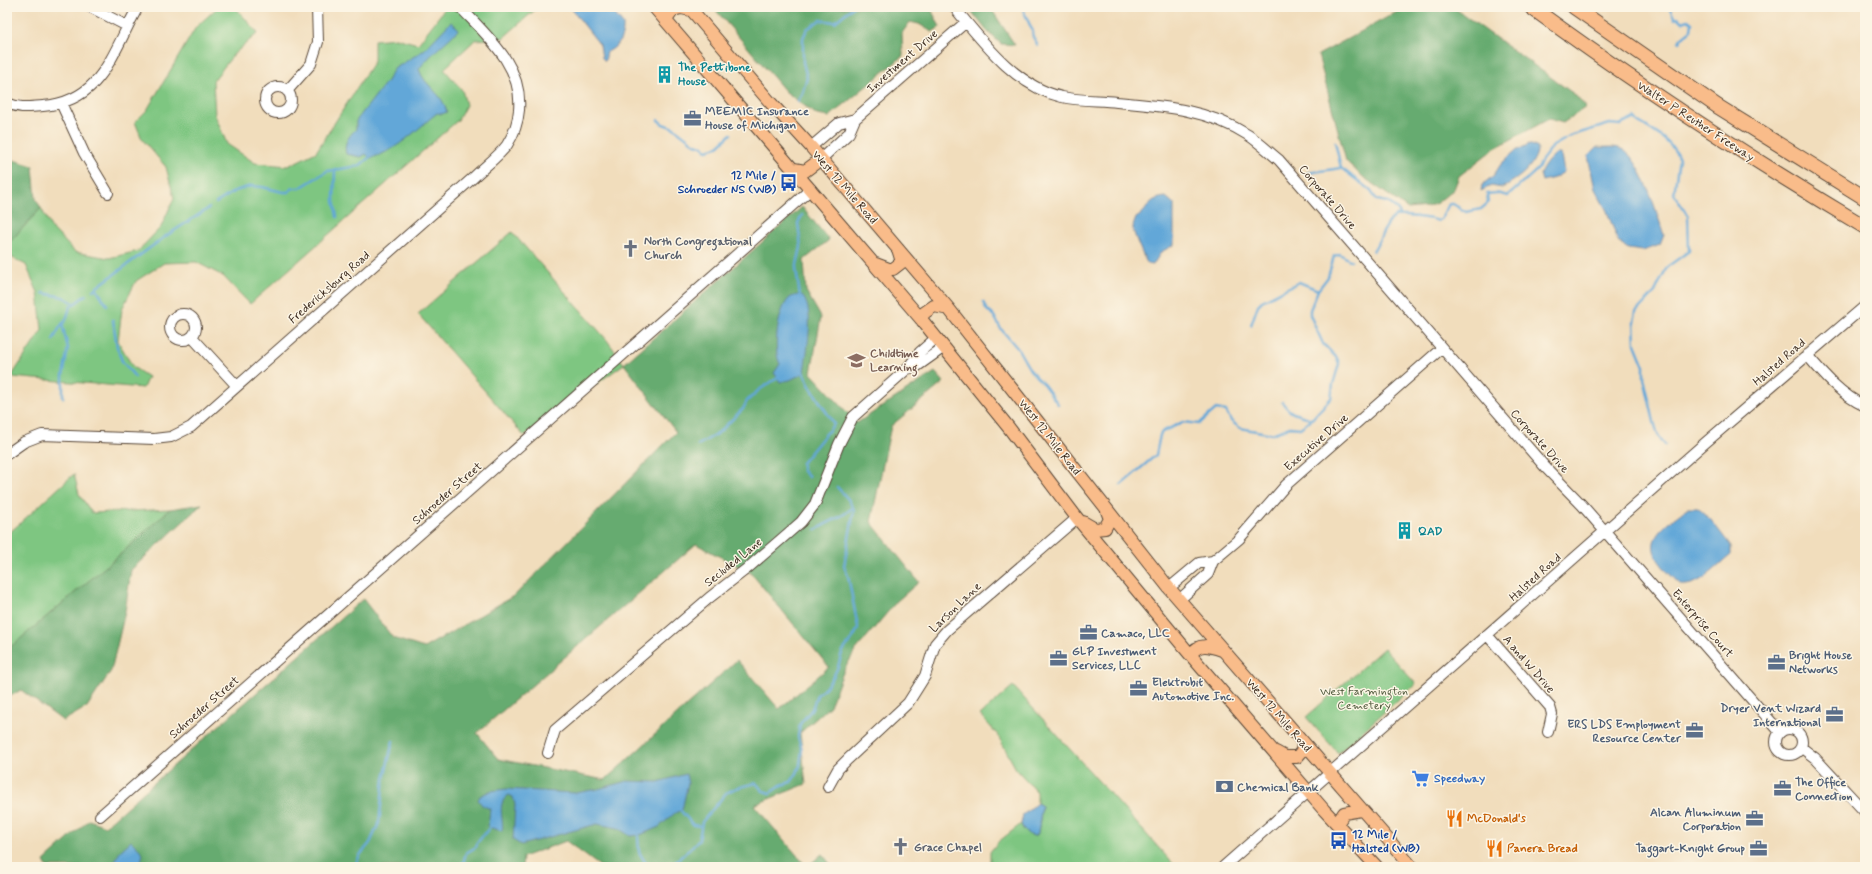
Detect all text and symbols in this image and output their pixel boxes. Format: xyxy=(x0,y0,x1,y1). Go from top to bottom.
street label: Investment Drive xyxy=(864,26,942,97)
place label: The Pettibone House xyxy=(678,60,751,90)
building icon: The Pettibone House xyxy=(655,64,675,84)
street label: Walter P Reuther Freeway xyxy=(1634,78,1757,166)
place label: MEEMIC Insurance House of Michigan xyxy=(705,104,809,134)
office icon: MEEMIC Insurance House of Michigan xyxy=(682,108,702,128)
street label: West 12 Mile Road xyxy=(808,147,881,228)
street label: Corporate Drive xyxy=(1295,162,1360,234)
place label: 12 Mile / Schroeder NS (WB) xyxy=(678,168,777,198)
bus stop icon: 12 Mile / Schroeder NS (WB) xyxy=(779,172,799,192)
place label: North Congregational Church xyxy=(644,234,752,264)
church icon: North Congregational Church xyxy=(621,238,641,258)
street label: Fredericksburg Road xyxy=(285,248,374,328)
street label: Halsted Road xyxy=(1750,335,1809,390)
place label: Childtime Learning xyxy=(870,346,919,377)
school or university icon: Childtime Learning xyxy=(847,350,867,370)
street label: West 12 Mile Road xyxy=(1014,396,1084,479)
street label: Corporate Drive xyxy=(1506,406,1573,477)
street label: Executive Drive xyxy=(1281,410,1353,475)
street label: Schroeder Street xyxy=(409,459,486,529)
building icon: QAD xyxy=(1395,521,1415,541)
place label: QAD xyxy=(1418,524,1443,540)
street label: Secluded Lane xyxy=(701,535,766,591)
street label: Halsted Road xyxy=(1506,550,1565,605)
street label: Larson Lane xyxy=(926,579,985,637)
street label: Enterprise Court xyxy=(1668,586,1737,662)
office icon: Camaco, LLC xyxy=(1078,623,1098,643)
place label: Camaco, LLC xyxy=(1101,626,1170,642)
street label: A and W Drive xyxy=(1499,632,1558,697)
place label: GLP Investment Services, LLC xyxy=(1072,644,1157,674)
office icon: GLP Investment Services, LLC xyxy=(1049,648,1069,668)
place label: Bright House Networks xyxy=(1789,648,1852,678)
office icon: Bright House Networks xyxy=(1766,652,1786,672)
street label: Schroeder Street xyxy=(166,673,243,743)
place label: Elektrobit Automotive Inc. xyxy=(1152,675,1235,705)
street label: West 12 Mile Road xyxy=(1242,675,1315,756)
office icon: Elektrobit Automotive Inc. xyxy=(1129,679,1149,699)
park label: West Farmington Cemetery xyxy=(1320,684,1408,714)
place label: Dryer Vent Wizard International xyxy=(1720,701,1821,731)
office icon: Dryer Vent Wizard International xyxy=(1824,705,1844,725)
place label: ERS LDS Employment Resource Center xyxy=(1567,717,1682,747)
office icon: ERS LDS Employment Resource Center xyxy=(1684,721,1704,741)
supermarket icon: Speedway xyxy=(1411,768,1431,788)
place label: Speedway xyxy=(1434,771,1485,787)
place label: The Office Connection xyxy=(1795,775,1852,805)
bank icon: Chemical Bank xyxy=(1214,777,1234,797)
office icon: The Office Connection xyxy=(1772,779,1792,799)
place label: Chemical Bank xyxy=(1237,780,1319,796)
place label: Alcan Aluminum Corporation xyxy=(1650,805,1741,835)
restaurant icon: McDonald's xyxy=(1444,808,1464,828)
office icon: Alcan Aluminum Corporation xyxy=(1744,809,1764,829)
place label: McDonald's xyxy=(1467,811,1527,827)
place label: 12 Mile / Halsted (WB) xyxy=(1352,827,1420,857)
bus stop icon: 12 Mile / Halsted (WB) xyxy=(1329,831,1349,851)
church icon: Grace Chapel xyxy=(891,837,911,857)
restaurant icon: Panera Bread xyxy=(1484,838,1504,858)
office icon: Taggart-Knight Group xyxy=(1748,838,1768,858)
place label: Grace Chapel xyxy=(914,840,982,856)
place label: Panera Bread xyxy=(1507,841,1578,857)
place label: Taggart-Knight Group xyxy=(1636,841,1745,858)

